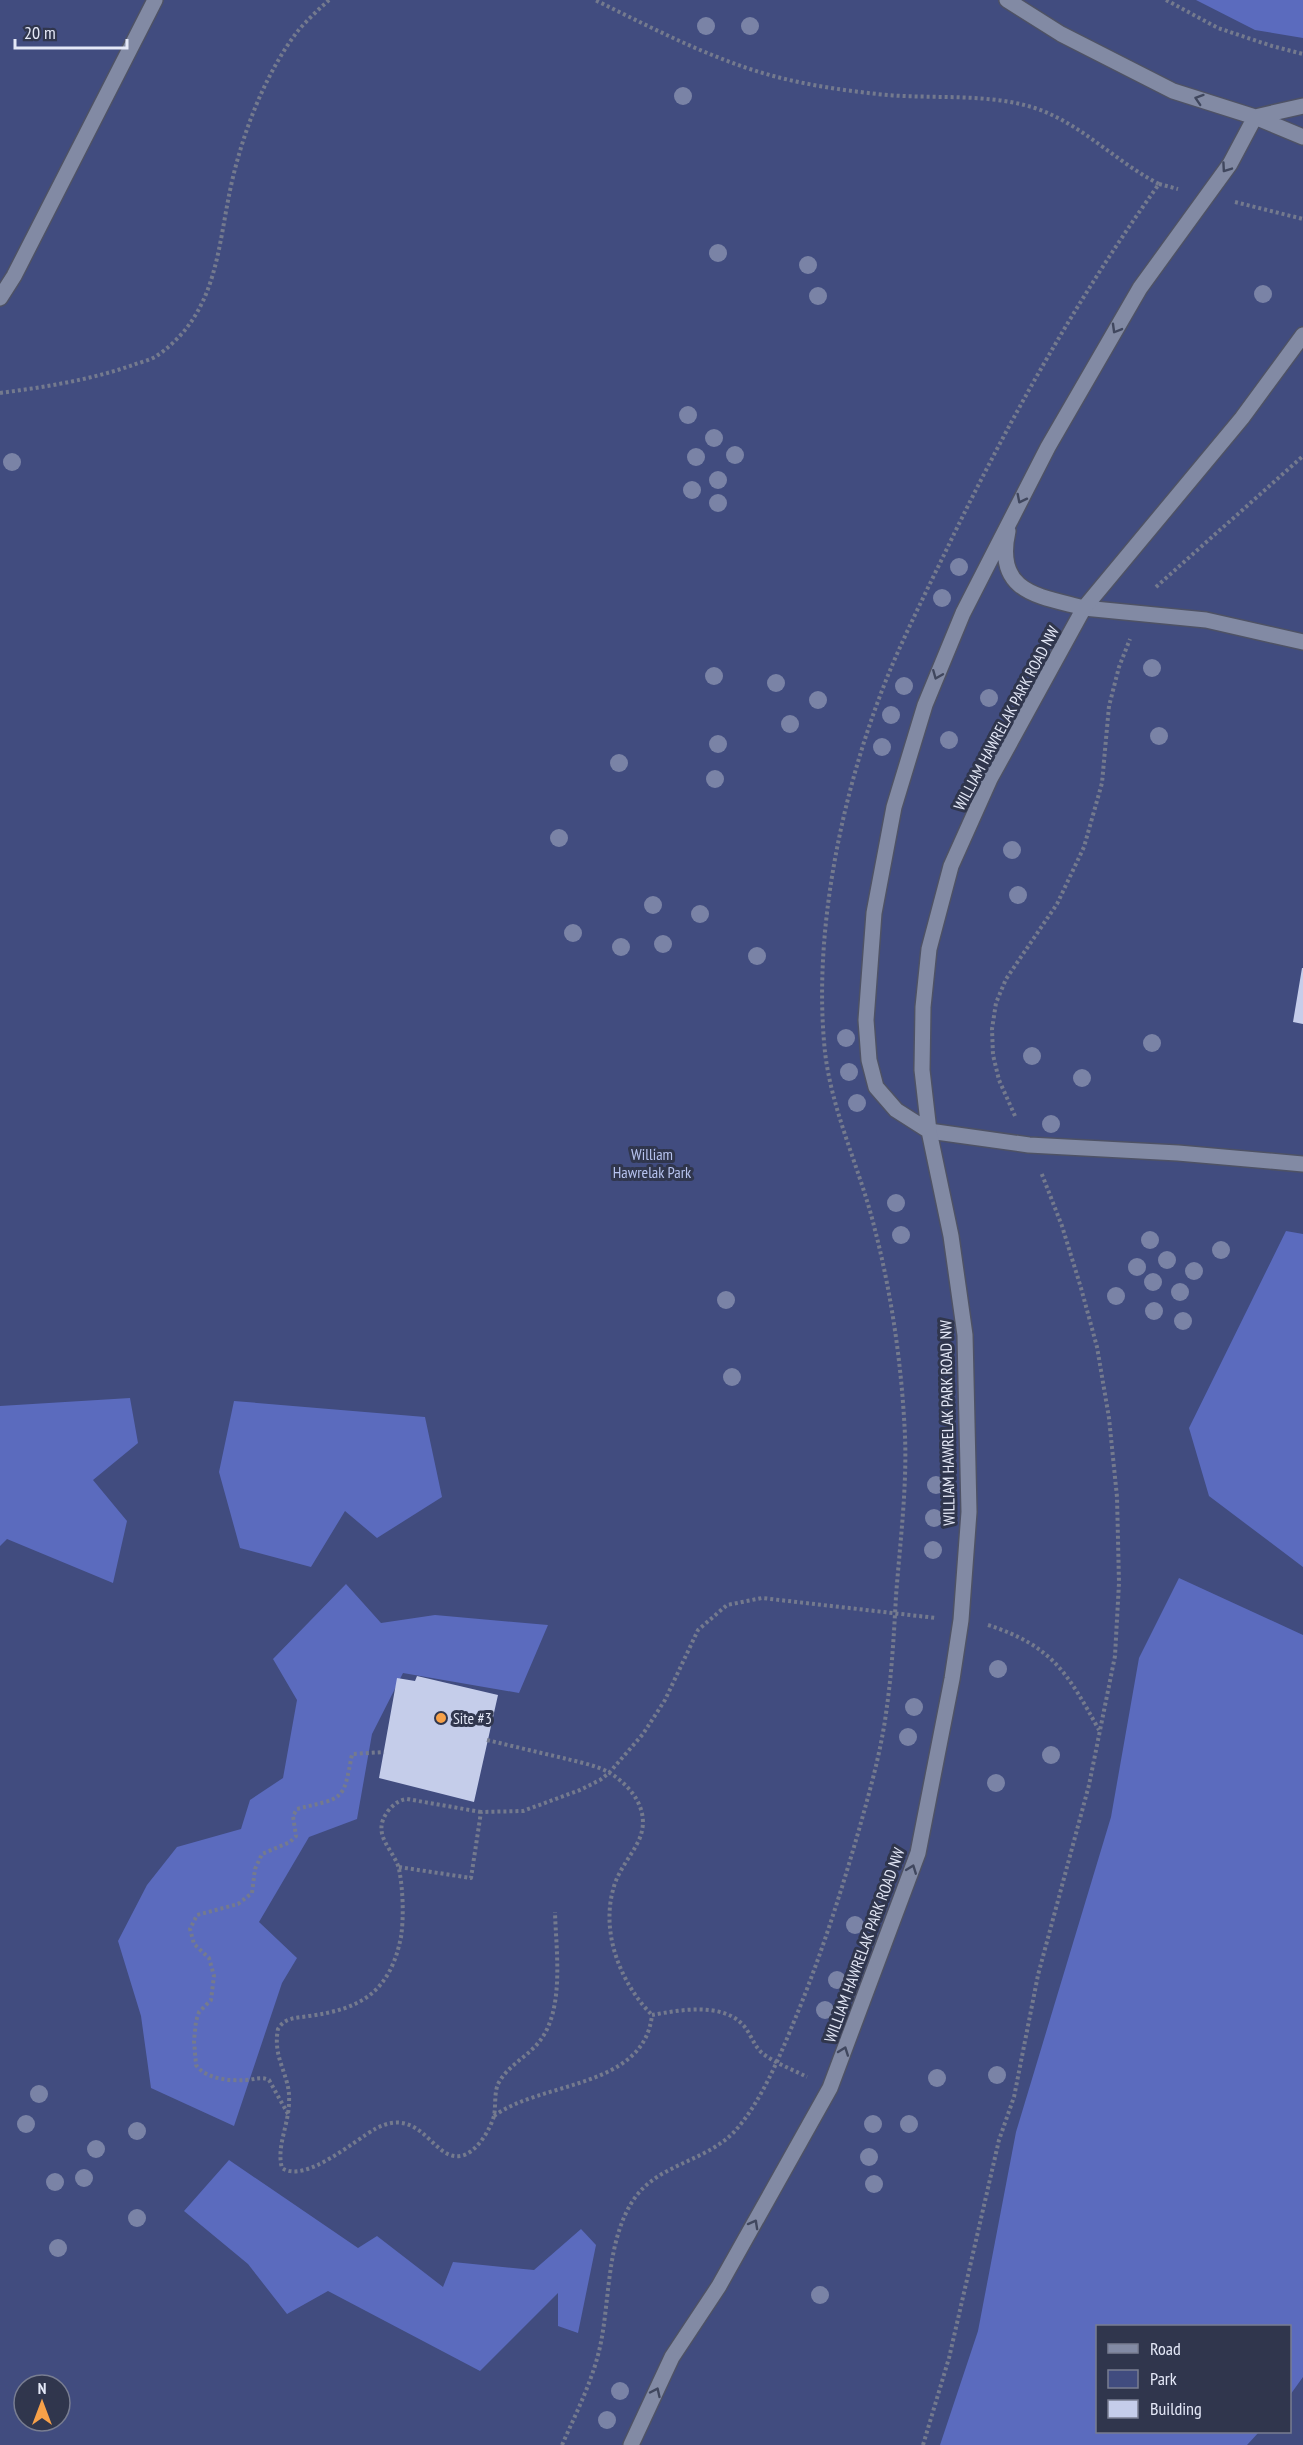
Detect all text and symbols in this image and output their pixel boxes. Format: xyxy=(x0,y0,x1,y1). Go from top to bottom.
scale bar xyxy=(15,12,128,50)
text: 20 m xyxy=(24,21,56,44)
one-way arrow xyxy=(1194,94,1205,106)
one-way arrow xyxy=(1222,161,1233,172)
one-way arrow xyxy=(1112,323,1124,333)
one-way arrow xyxy=(1017,492,1028,503)
street label: WILLIAM HAWRELAK PARK ROAD NW xyxy=(949,622,1063,814)
one-way arrow xyxy=(932,668,944,679)
park label: William Hawrelak Park xyxy=(613,1144,692,1182)
street label: WILLIAM HAWRELAK PARK ROAD NW xyxy=(935,1320,959,1526)
place label: Site #3 xyxy=(453,1708,492,1728)
marker: Site #3 xyxy=(434,1711,448,1725)
street label: WILLIAM HAWRELAK PARK ROAD NW xyxy=(819,1845,909,2045)
one-way arrow xyxy=(905,1864,917,1875)
one-way arrow xyxy=(837,2047,849,2058)
one-way arrow xyxy=(746,2220,758,2230)
legend xyxy=(1096,2325,1291,2433)
text: Road xyxy=(1150,2337,1181,2360)
text: Park xyxy=(1150,2367,1177,2390)
north arrow xyxy=(12,2373,72,2433)
text: N xyxy=(38,2378,46,2398)
one-way arrow xyxy=(648,2388,660,2399)
text: Building xyxy=(1150,2397,1202,2420)

